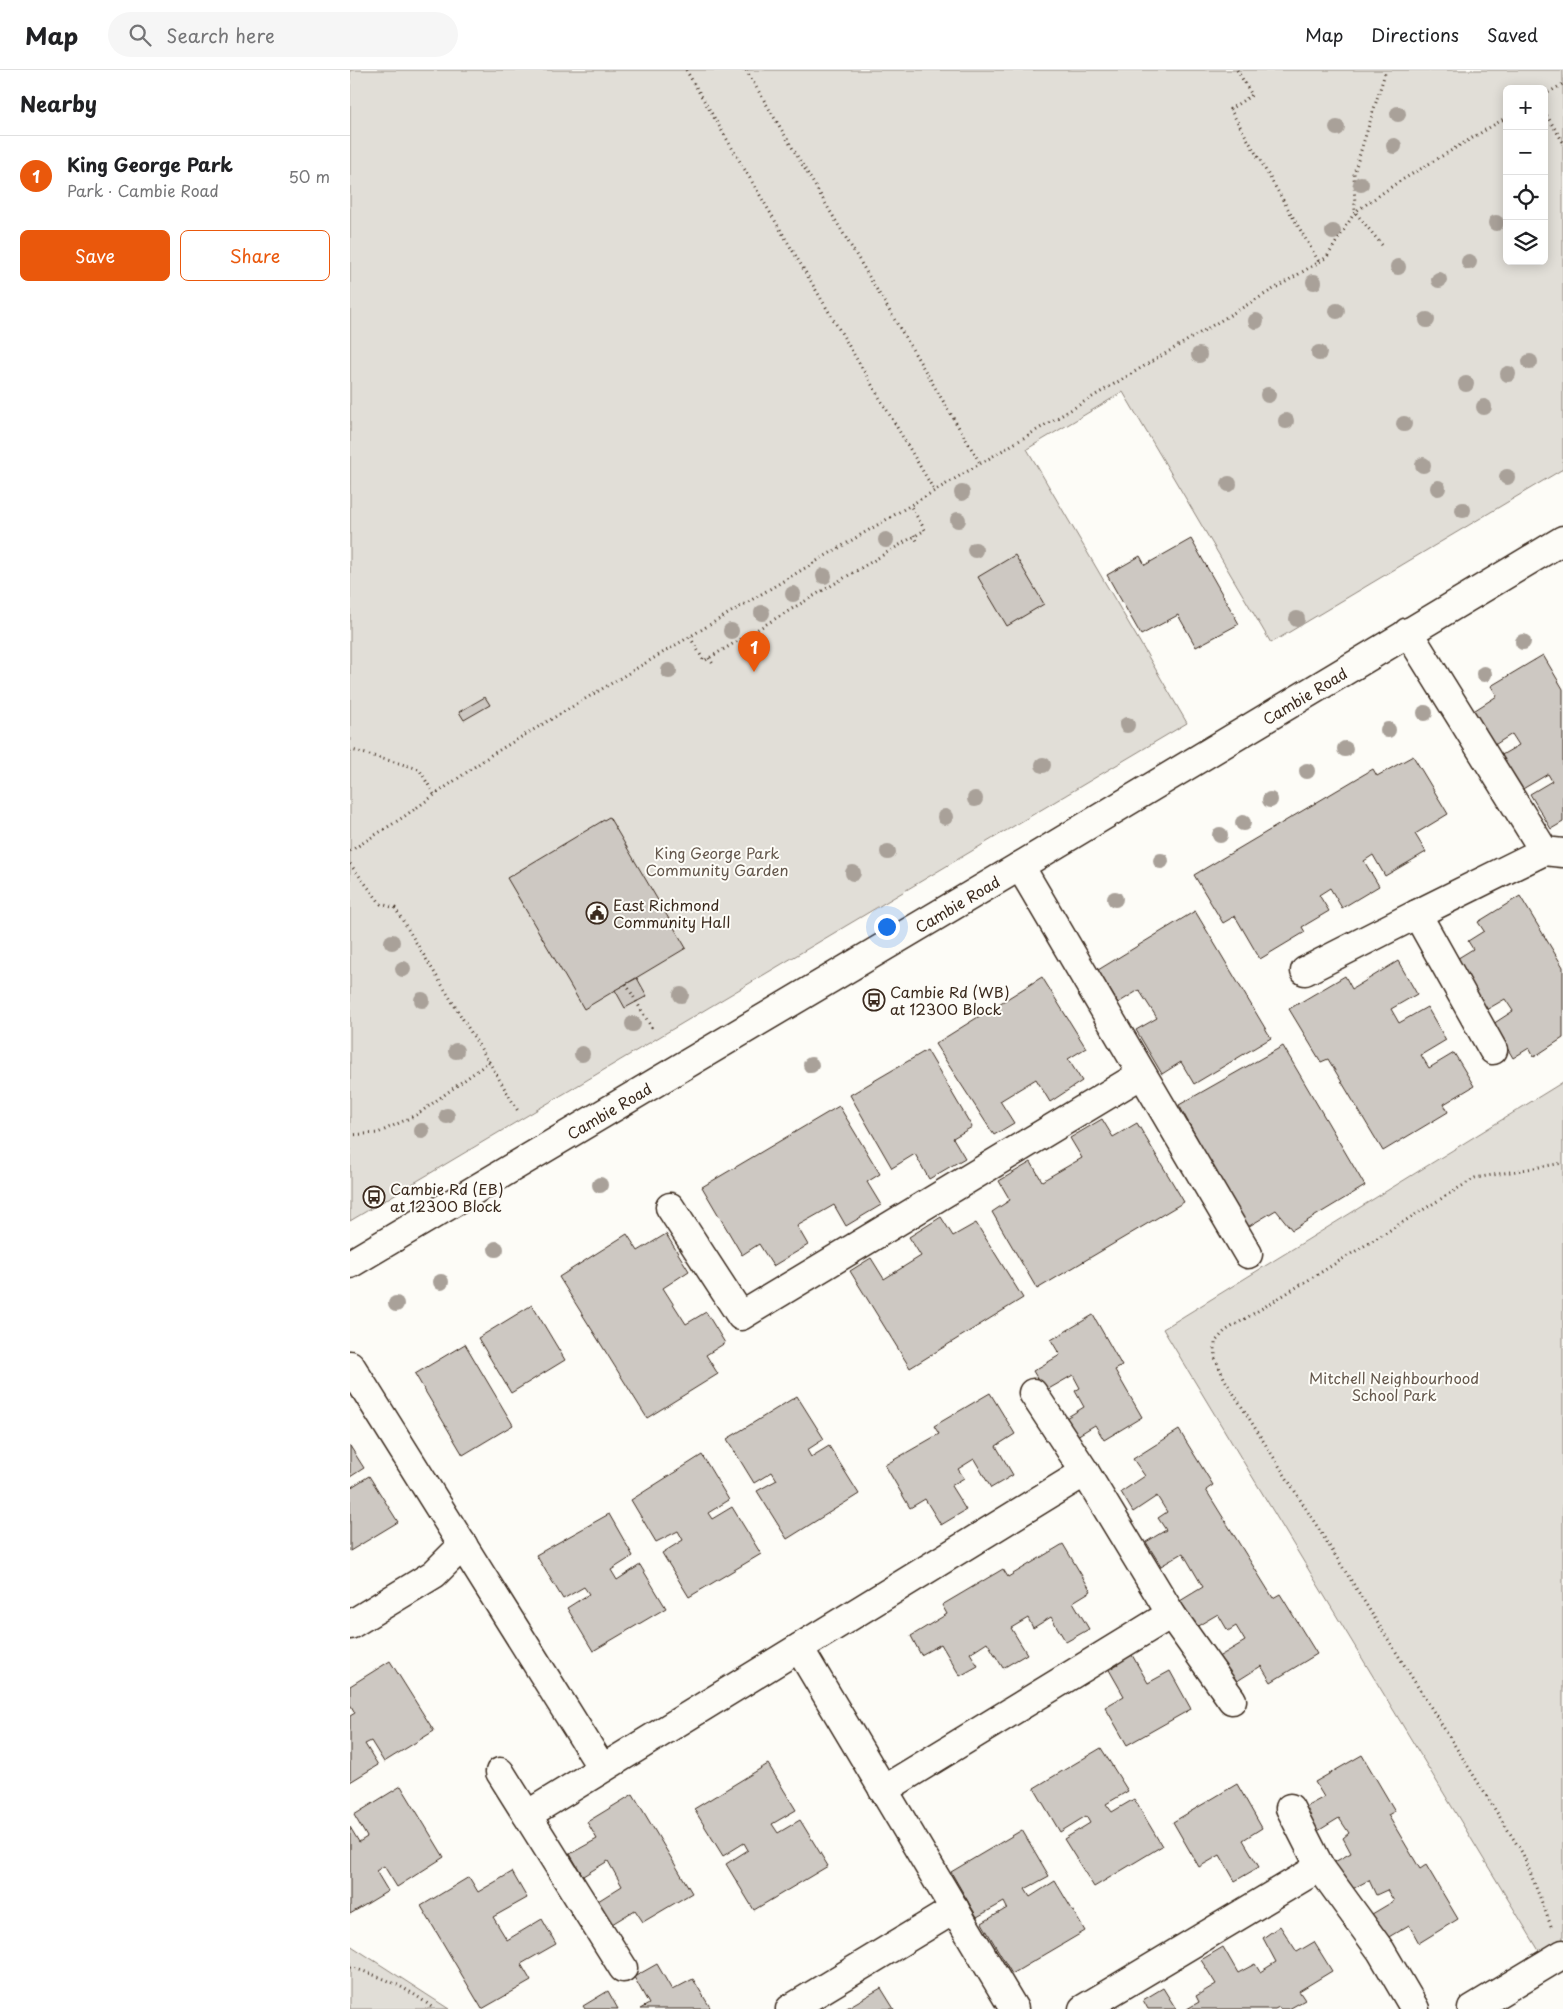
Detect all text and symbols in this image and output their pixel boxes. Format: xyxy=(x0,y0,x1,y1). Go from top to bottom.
search box xyxy=(108,12,458,57)
text: Map xyxy=(25,17,78,53)
icon: search xyxy=(126,21,154,49)
text: Search here xyxy=(166,21,275,49)
text: Map xyxy=(1305,21,1343,48)
text: Directions xyxy=(1371,21,1459,48)
text: Saved xyxy=(1487,21,1538,48)
map controls xyxy=(1503,85,1548,265)
button: + xyxy=(1503,85,1548,130)
text: Nearby xyxy=(20,87,97,119)
button: − xyxy=(1503,130,1548,175)
text: King George Park xyxy=(67,150,233,178)
text: 1 xyxy=(32,164,40,188)
text: 50 m xyxy=(289,164,330,188)
button: locate xyxy=(1503,175,1548,220)
text: Park · Cambie Road xyxy=(67,178,219,202)
button: layers xyxy=(1503,220,1548,265)
button: Save xyxy=(20,230,170,281)
button: Share xyxy=(180,230,330,281)
pin: 1 xyxy=(738,631,770,672)
street label: Cambie Road xyxy=(1258,661,1351,730)
park label: King George Park Community Garden xyxy=(646,841,788,881)
street label: Cambie Road xyxy=(910,869,1004,938)
place label: East Richmond Community Hall xyxy=(613,893,730,933)
public building icon: East Richmond Community Hall xyxy=(585,901,609,925)
your location xyxy=(874,914,900,940)
place label: Cambie Rd (WB) at 12300 Block xyxy=(890,980,1010,1020)
bus stop icon: Cambie Rd (WB) at 12300 Block xyxy=(862,988,886,1012)
street label: Cambie Road xyxy=(562,1076,656,1144)
place label: Cambie Rd (EB) at 12300 Block xyxy=(390,1177,504,1217)
bus stop icon: Cambie Rd (EB) at 12300 Block xyxy=(362,1185,386,1209)
park label: Mitchell Neighbourhood School Park xyxy=(1309,1366,1479,1406)

